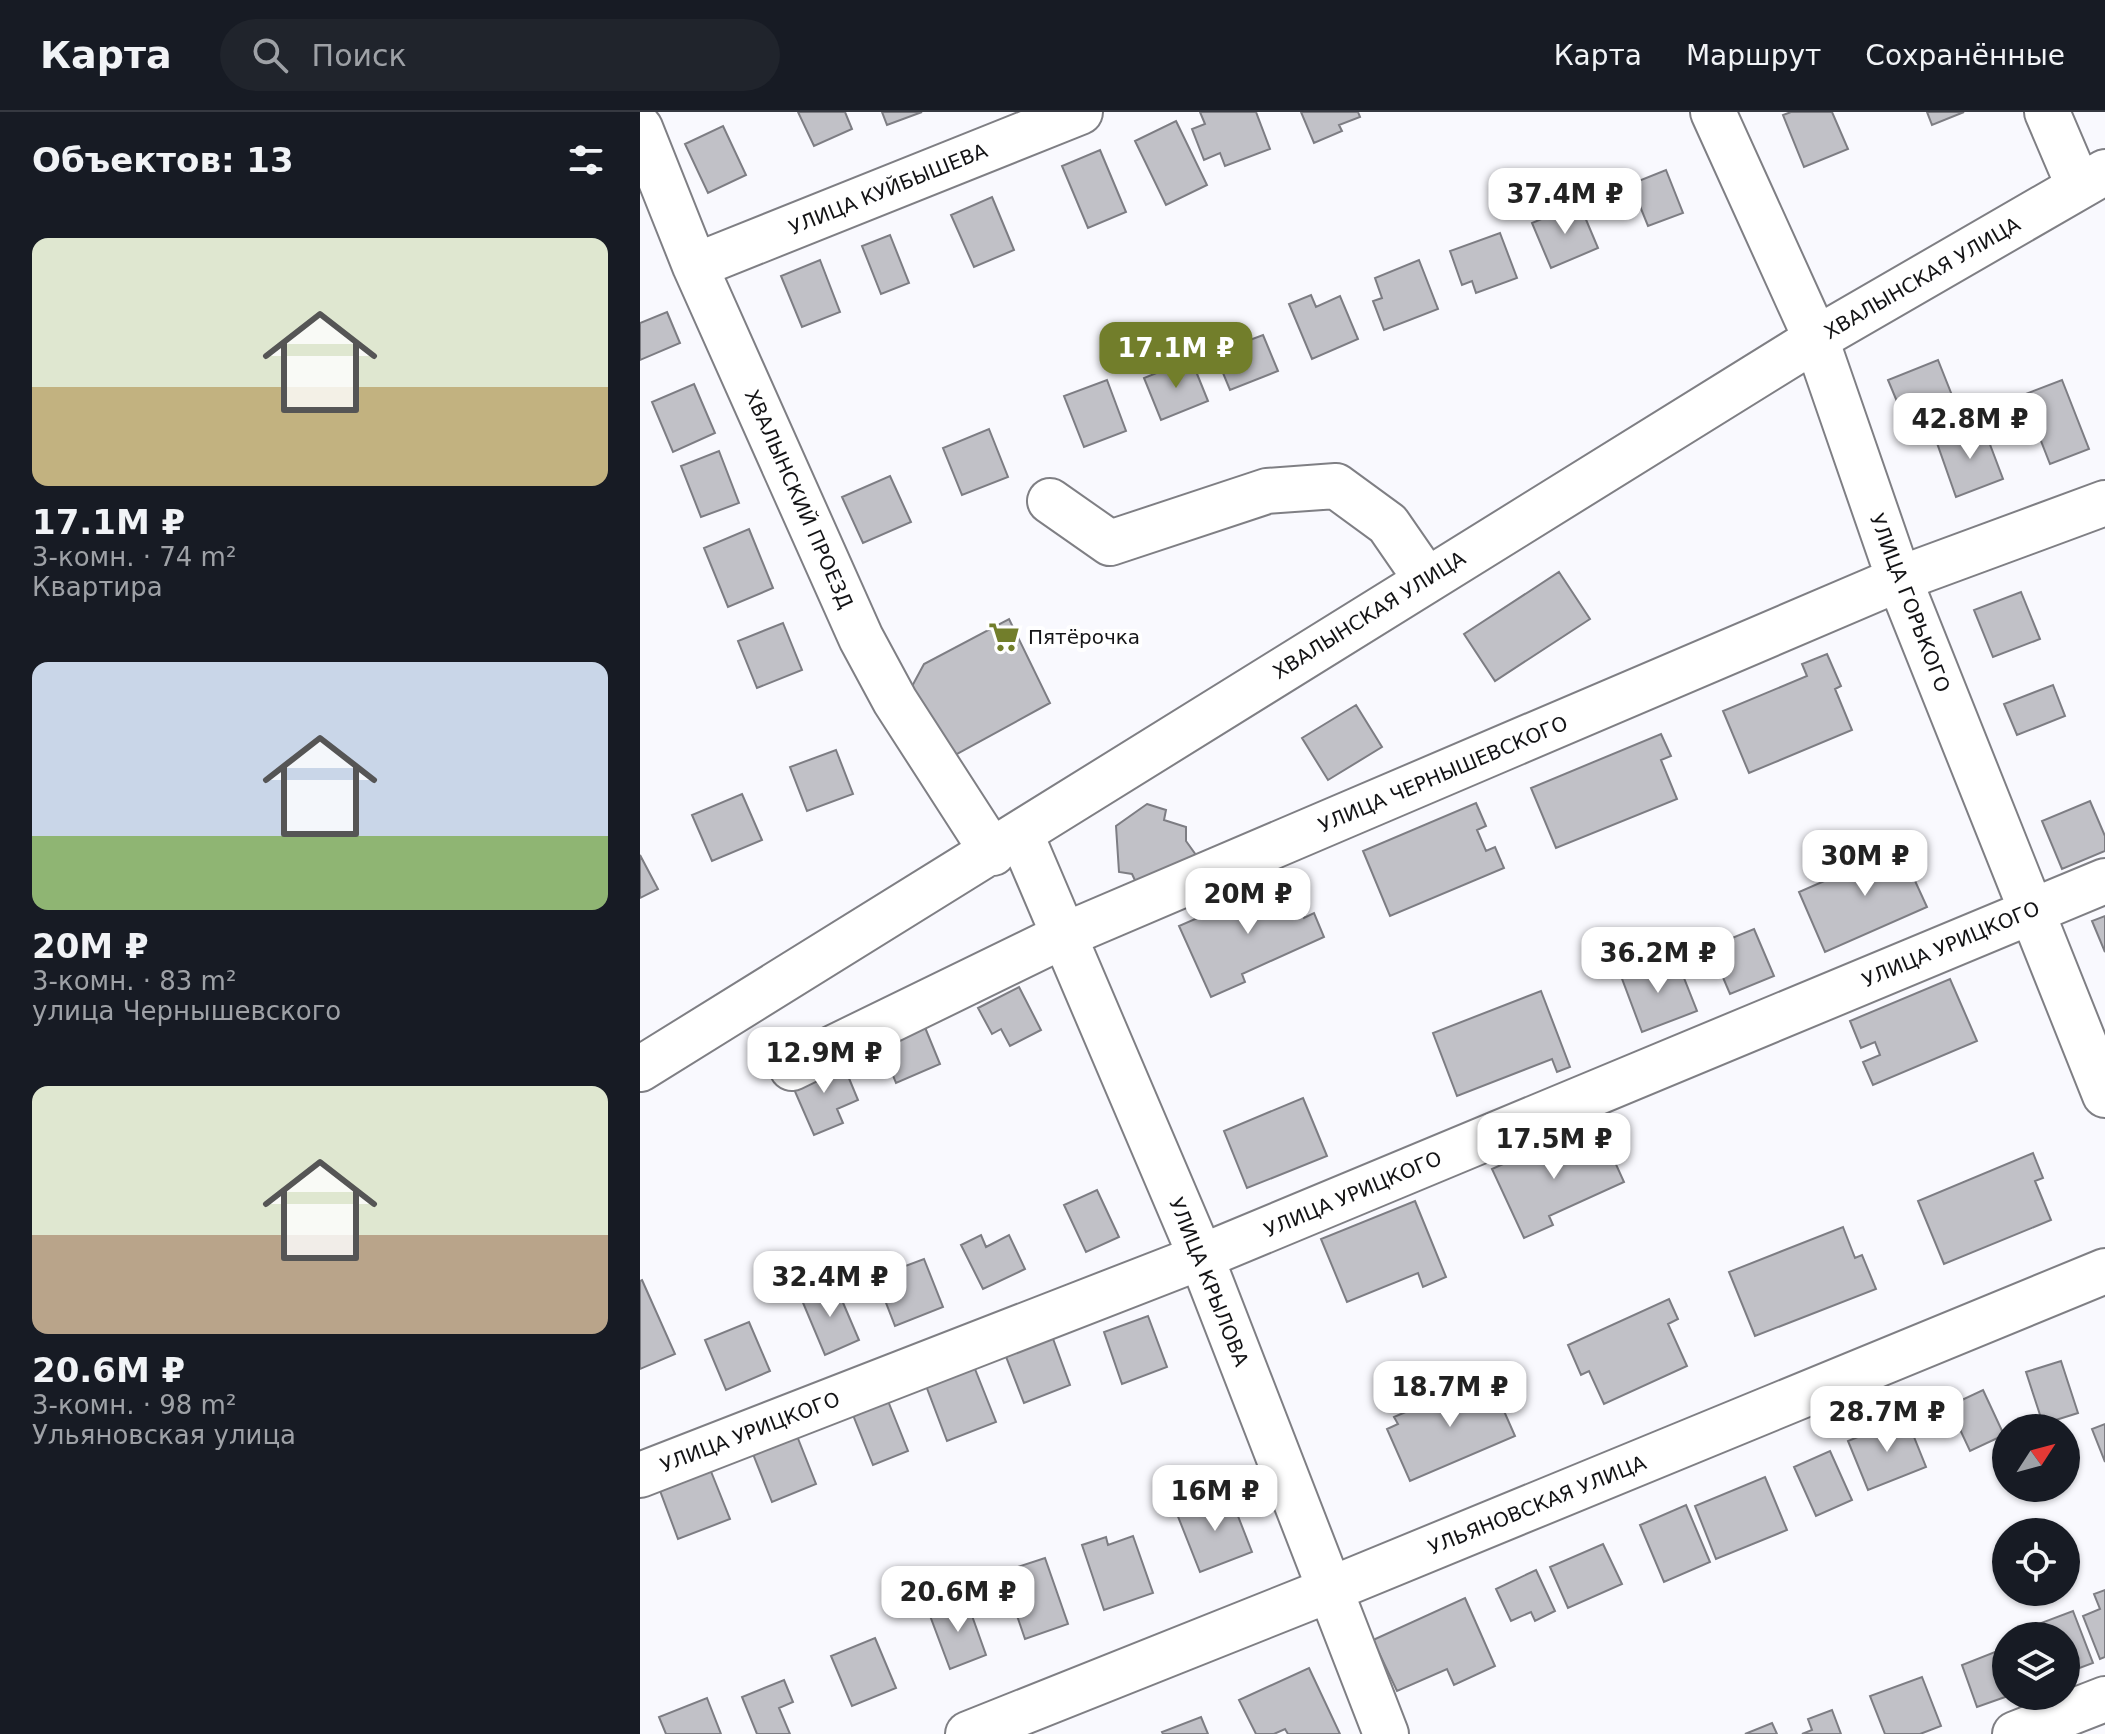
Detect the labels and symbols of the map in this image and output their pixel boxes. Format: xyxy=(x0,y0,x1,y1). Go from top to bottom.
street label: УЛИЦА КУЙБЫШЕВА xyxy=(785,138,991,240)
pin: 37.4M ₽ xyxy=(1491,168,1639,236)
street label: ХВАЛЫНСКАЯ УЛИЦА xyxy=(1820,212,2025,344)
pin: 17.1M ₽ xyxy=(1102,322,1250,390)
street label: ХВАЛЫНСКИЙ ПРОЕЗД xyxy=(740,386,858,612)
pin: 42.8M ₽ xyxy=(1896,393,2044,461)
street label: УЛИЦА ГОРЬКОГО xyxy=(1865,510,1955,696)
street label: ХВАЛЫНСКАЯ УЛИЦА xyxy=(1268,546,1470,684)
supermarket icon: Пятёрочка xyxy=(987,620,1021,654)
place label: Пятёрочка xyxy=(1028,625,1140,649)
street label: УЛИЦА ЧЕРНЫШЕВСКОГО xyxy=(1315,711,1571,837)
pin: 30M ₽ xyxy=(1809,830,1921,898)
pin: 20M ₽ xyxy=(1192,868,1304,936)
street label: УЛИЦА УРИЦКОГО xyxy=(1859,896,2043,992)
pin: 36.2M ₽ xyxy=(1584,927,1732,995)
pin: 12.9M ₽ xyxy=(750,1027,898,1095)
pin: 17.5M ₽ xyxy=(1480,1113,1628,1181)
street label: УЛИЦА УРИЦКОГО xyxy=(1261,1146,1445,1242)
street label: УЛИЦА КРЫЛОВА xyxy=(1164,1194,1254,1370)
pin: 32.4M ₽ xyxy=(756,1251,904,1319)
pin: 18.7M ₽ xyxy=(1376,1361,1524,1429)
pin: 28.7M ₽ xyxy=(1813,1386,1961,1454)
street label: УЛИЦА УРИЦКОГО xyxy=(657,1387,843,1477)
north arrow xyxy=(1992,1414,2080,1502)
street label: УЛЬЯНОВСКАЯ УЛИЦА xyxy=(1425,1450,1650,1560)
pin: 16M ₽ xyxy=(1159,1465,1271,1533)
pin: 20.6M ₽ xyxy=(884,1566,1032,1634)

